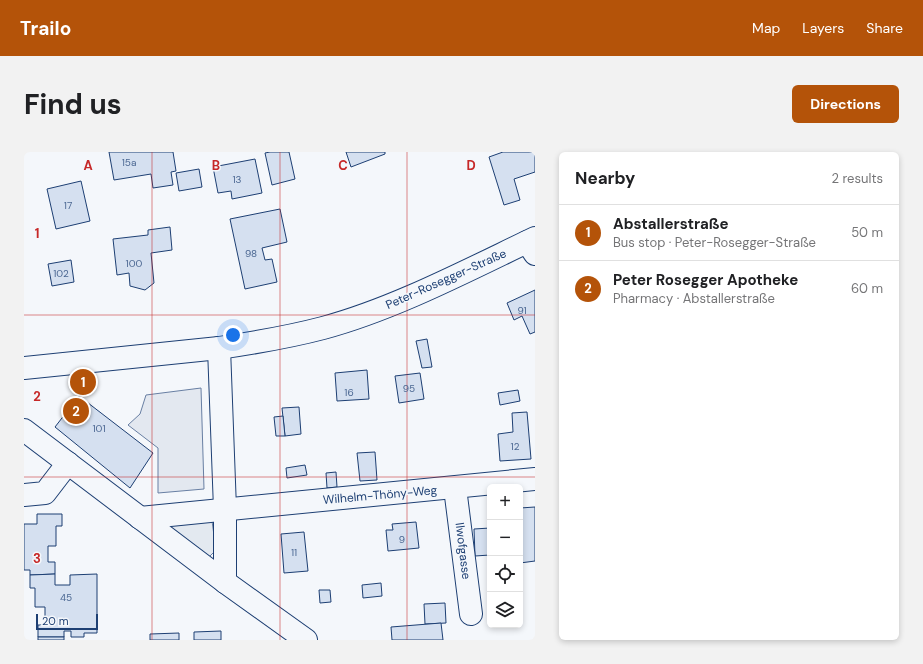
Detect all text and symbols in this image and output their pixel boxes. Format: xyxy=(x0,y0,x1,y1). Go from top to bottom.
text: Trailo xyxy=(20,16,71,41)
text: Map xyxy=(752,19,780,37)
text: Layers xyxy=(802,19,844,37)
text: Share xyxy=(866,19,903,37)
button: Directions xyxy=(792,85,899,123)
text: Find us xyxy=(24,86,122,123)
house number: 15a xyxy=(122,156,136,169)
text: A xyxy=(83,157,93,174)
text: B xyxy=(212,157,220,174)
text: C xyxy=(338,157,348,174)
text: D xyxy=(466,157,476,174)
text: Nearby xyxy=(575,167,635,189)
text: 2 results xyxy=(832,170,883,187)
house number: 13 xyxy=(232,173,242,186)
house number: 17 xyxy=(64,199,72,212)
text: Abstallerstraße xyxy=(613,214,728,234)
text: 1 xyxy=(586,224,590,241)
text: 50 m xyxy=(851,224,883,241)
text: 1 xyxy=(35,225,39,242)
text: Bus stop · Peter-Rosegger-Straße xyxy=(613,234,816,251)
street label: Peter-Rosegger-Straße xyxy=(383,245,509,313)
house number: 98 xyxy=(245,247,257,260)
house number: 100 xyxy=(126,257,143,270)
house number: 102 xyxy=(53,267,69,280)
text: Peter Rosegger Apotheke xyxy=(613,270,798,290)
text: 2 xyxy=(584,280,592,297)
text: 60 m xyxy=(851,280,883,297)
text: Pharmacy · Abstallerstraße xyxy=(613,290,775,307)
house number: 91 xyxy=(517,304,527,317)
your location xyxy=(223,325,243,345)
pin: 1 xyxy=(70,367,96,397)
house number: 95 xyxy=(403,382,415,395)
house number: 16 xyxy=(344,386,354,399)
text: 2 xyxy=(33,388,41,405)
pin: 2 xyxy=(63,396,89,426)
house number: 101 xyxy=(92,422,106,435)
house number: 12 xyxy=(511,440,520,453)
street label: Wilhelm-Thöny-Weg xyxy=(322,482,438,508)
map controls xyxy=(487,484,523,628)
button: + xyxy=(487,484,523,520)
button: − xyxy=(487,520,523,556)
street label: Ilwofgasse xyxy=(452,522,474,581)
house number: 9 xyxy=(399,533,405,546)
house number: 11 xyxy=(291,546,297,559)
text: 3 xyxy=(33,550,41,567)
button: locate xyxy=(487,556,523,592)
house number: 45 xyxy=(60,591,72,604)
button: layers xyxy=(487,592,523,628)
scale bar xyxy=(36,612,98,631)
text: 20 m xyxy=(42,614,68,628)

